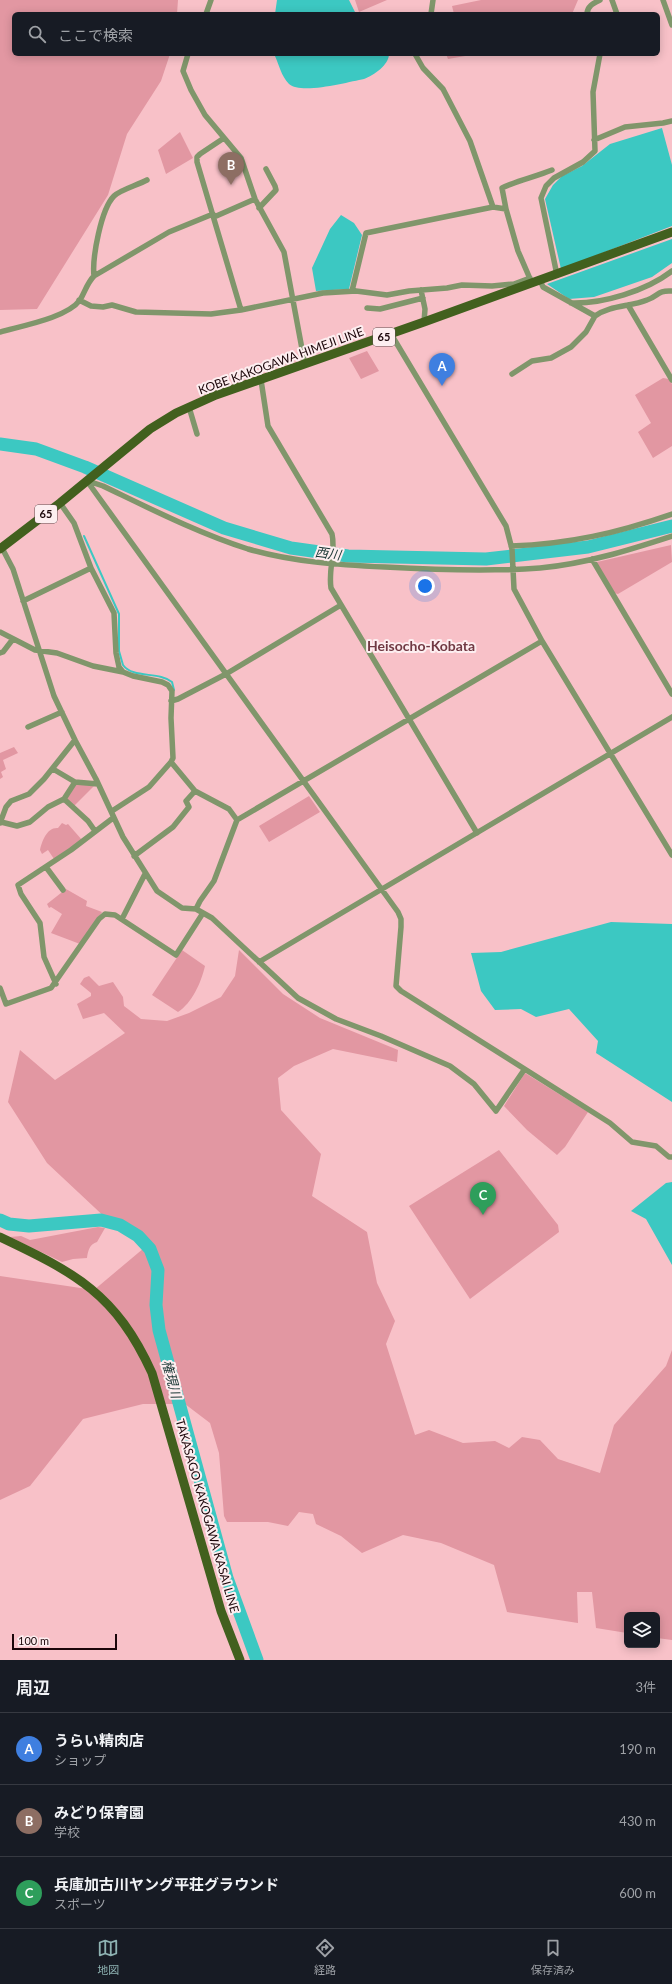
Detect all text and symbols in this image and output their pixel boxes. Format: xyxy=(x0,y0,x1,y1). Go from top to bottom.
search box xyxy=(12,12,660,56)
icon: search xyxy=(26,23,48,45)
text: ここで検索 xyxy=(58,26,133,44)
pin: B xyxy=(218,152,244,185)
street label: KOBE KAKOGAWA HIMEJI LINE xyxy=(196,324,366,397)
road number: 65 xyxy=(373,328,395,346)
pin: A xyxy=(429,353,455,386)
road number: 65 xyxy=(35,505,57,523)
water label: 西川 xyxy=(314,543,344,563)
your location xyxy=(415,576,435,596)
district label: Heisocho-Kobata xyxy=(367,637,475,654)
pin: C xyxy=(470,1182,496,1215)
water label: 権現川 xyxy=(159,1358,185,1402)
street label: TAKASAGO KAKOGAWA KASAI LINE xyxy=(173,1417,242,1615)
map controls xyxy=(624,1612,660,1648)
button: layers xyxy=(624,1612,660,1648)
scale bar xyxy=(12,1632,117,1651)
text: 100 m xyxy=(18,1634,49,1647)
text: 周辺 xyxy=(16,1677,50,1698)
text: 3件 xyxy=(635,1679,656,1695)
text: うらい精肉店 xyxy=(54,1731,144,1749)
text: A xyxy=(24,1741,34,1757)
text: 190 m xyxy=(619,1741,656,1757)
text: ショップ xyxy=(54,1752,106,1768)
text: みどり保育園 xyxy=(54,1803,144,1821)
text: B xyxy=(25,1813,33,1829)
text: 430 m xyxy=(619,1813,656,1829)
text: 学校 xyxy=(54,1824,80,1840)
text: 兵庫加古川ヤング平荘グラウンド xyxy=(54,1875,279,1893)
text: C xyxy=(25,1885,33,1901)
text: 600 m xyxy=(619,1885,656,1901)
text: スポーツ xyxy=(54,1896,106,1912)
tab: 地図 xyxy=(97,1937,119,1977)
tab: 経路 xyxy=(314,1937,336,1977)
tab: 保存済み xyxy=(531,1937,575,1977)

